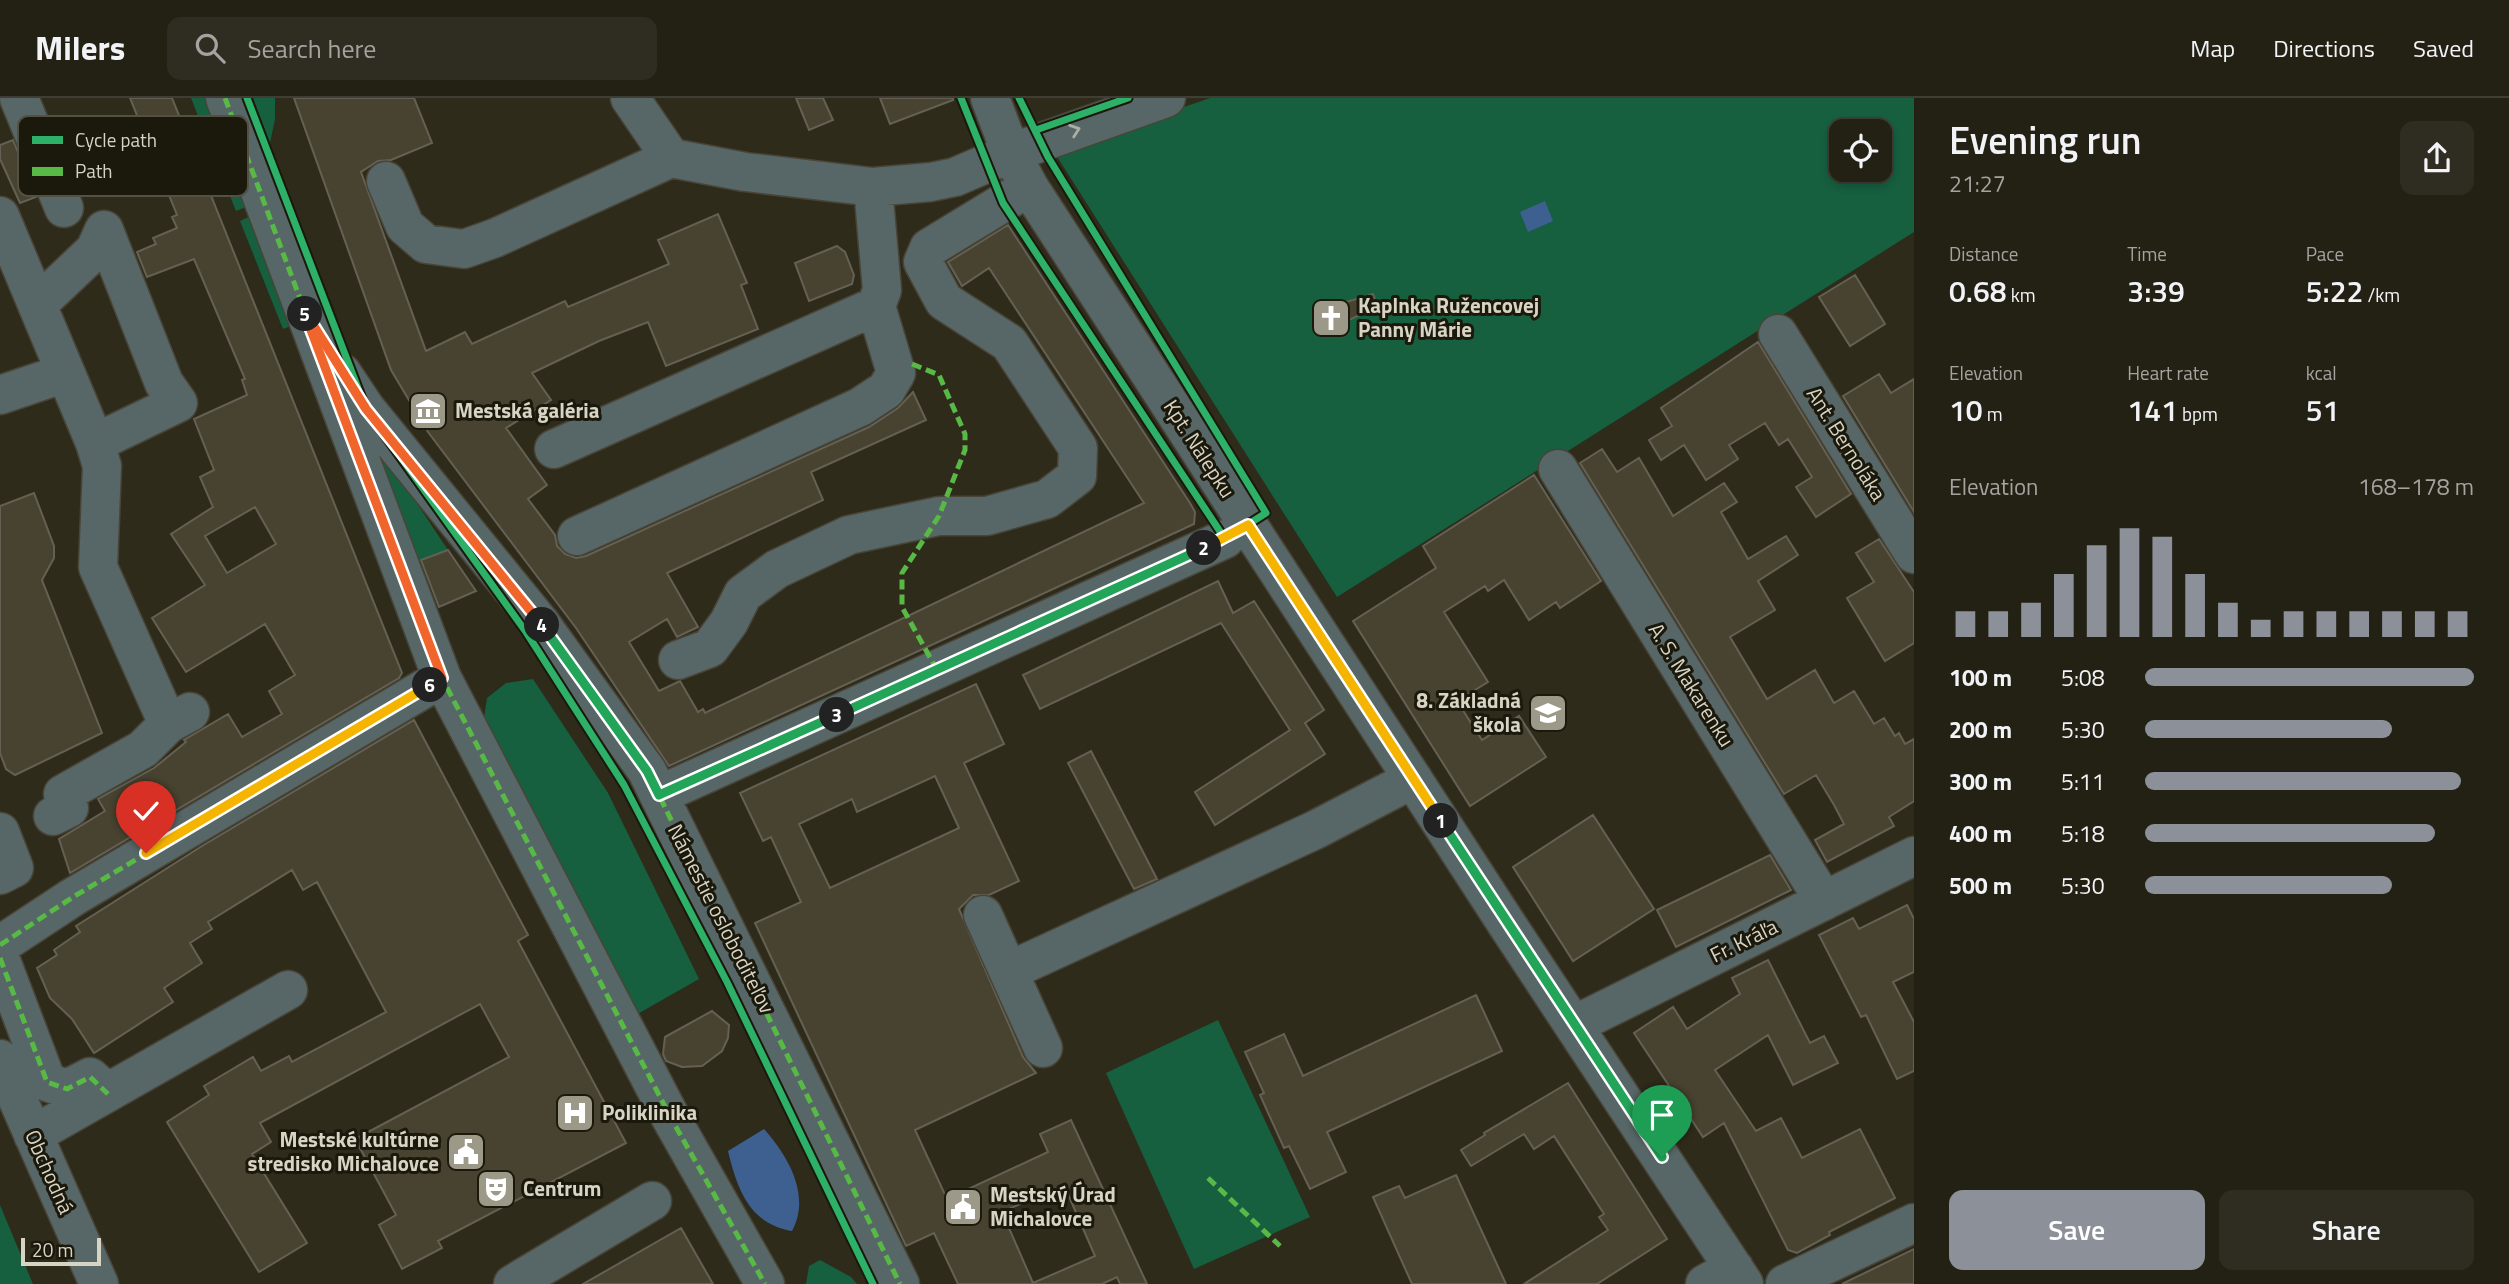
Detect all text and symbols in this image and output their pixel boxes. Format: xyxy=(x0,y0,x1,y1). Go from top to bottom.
search box xyxy=(167,17,657,80)
text: Milers xyxy=(35,23,125,73)
icon: search xyxy=(191,29,229,67)
text: Search here xyxy=(247,29,376,68)
text: Map xyxy=(2190,30,2235,66)
text: Directions xyxy=(2273,30,2375,66)
text: Saved xyxy=(2413,30,2474,66)
text: Evening run xyxy=(1949,111,2142,169)
legend xyxy=(18,116,248,196)
map controls xyxy=(1829,119,1892,182)
button: locate xyxy=(1829,119,1892,182)
button: share xyxy=(2400,121,2474,195)
one-way arrow xyxy=(1068,124,1080,138)
text: Cycle path xyxy=(75,125,157,154)
text: Path xyxy=(75,156,113,185)
text: 21:27 xyxy=(1949,166,2006,201)
text: Distance xyxy=(1949,239,2018,268)
text: Time xyxy=(2127,239,2167,268)
text: Pace xyxy=(2306,239,2344,268)
text: 0.68 xyxy=(1949,268,2007,314)
text: 3:39 xyxy=(2127,268,2185,314)
text: 5:22 xyxy=(2306,268,2363,314)
text: km xyxy=(2007,280,2036,309)
text: /km xyxy=(2363,280,2400,309)
place label: Kaplnka Ružencovej Panny Márie xyxy=(1358,289,1539,345)
pin: 5 xyxy=(288,296,322,332)
church icon: Kaplnka Ružencovej Panny Márie xyxy=(1310,297,1352,339)
text: 5 xyxy=(299,299,310,328)
text: Elevation xyxy=(1949,358,2023,387)
text: Heart rate xyxy=(2127,358,2209,387)
text: kcal xyxy=(2306,358,2337,387)
street label: Ant. Bernoláka xyxy=(1799,380,1895,507)
text: 10 xyxy=(1949,387,1983,433)
text: 141 xyxy=(2127,387,2178,433)
text: 51 xyxy=(2306,387,2339,433)
museum icon: Mestská galéria xyxy=(407,390,449,432)
street label: Kpt. Nálepku xyxy=(1156,393,1244,504)
place label: Mestská galéria xyxy=(455,394,600,426)
text: m xyxy=(1983,399,2003,428)
text: bpm xyxy=(2178,399,2218,428)
text: Elevation xyxy=(1949,469,2038,504)
text: 168–178 m xyxy=(2358,469,2474,504)
pin: 2 xyxy=(1186,531,1222,566)
text: 2 xyxy=(1198,533,1209,562)
pin: 4 xyxy=(524,608,560,642)
text: 4 xyxy=(536,610,547,639)
street label: A. S. Makarenku xyxy=(1641,616,1743,753)
text: 100 m xyxy=(1949,660,2012,695)
text: 5:08 xyxy=(2061,660,2105,695)
pin: 6 xyxy=(412,668,448,702)
text: 6 xyxy=(424,670,435,699)
place label: 8. Základná škola xyxy=(1416,684,1521,740)
school or university icon: 8. Základná škola xyxy=(1527,692,1569,734)
pin: 3 xyxy=(820,698,854,732)
text: 3 xyxy=(831,700,842,729)
text: 200 m xyxy=(1949,712,2012,747)
text: 5:30 xyxy=(2061,712,2105,747)
text: 300 m xyxy=(1949,764,2012,799)
text: 5:11 xyxy=(2061,764,2105,799)
pin xyxy=(116,781,176,853)
icon: check xyxy=(127,792,165,830)
pin: 1 xyxy=(1424,804,1458,838)
text: 1 xyxy=(1435,806,1446,835)
text: 400 m xyxy=(1949,816,2012,851)
text: 5:18 xyxy=(2061,816,2105,851)
street label: Námestie osloboditeľov xyxy=(660,818,784,1019)
text: 500 m xyxy=(1949,868,2012,903)
text: 5:30 xyxy=(2061,868,2105,903)
street label: Fr. Kráľa xyxy=(1704,910,1783,970)
pin xyxy=(1632,1085,1692,1157)
hospital icon: Poliklinika xyxy=(554,1092,596,1134)
place label: Poliklinika xyxy=(602,1096,697,1128)
icon: arrive xyxy=(1643,1096,1681,1134)
place label: Mestské kultúrne stredisko Michalovce xyxy=(248,1123,439,1179)
street label: Obchodná xyxy=(17,1124,83,1219)
public building icon: Mestské kultúrne stredisko Michalovce xyxy=(445,1131,487,1173)
theatre icon: Centrum xyxy=(475,1168,517,1210)
place label: Centrum xyxy=(523,1172,601,1204)
place label: Mestský Úrad Michalovce xyxy=(990,1178,1116,1234)
public building icon: Mestský Úrad Michalovce xyxy=(942,1186,984,1228)
button: Save xyxy=(1949,1190,2205,1270)
button: Share xyxy=(2219,1190,2474,1270)
scale bar xyxy=(21,1235,102,1267)
text: 20 m xyxy=(32,1235,73,1264)

